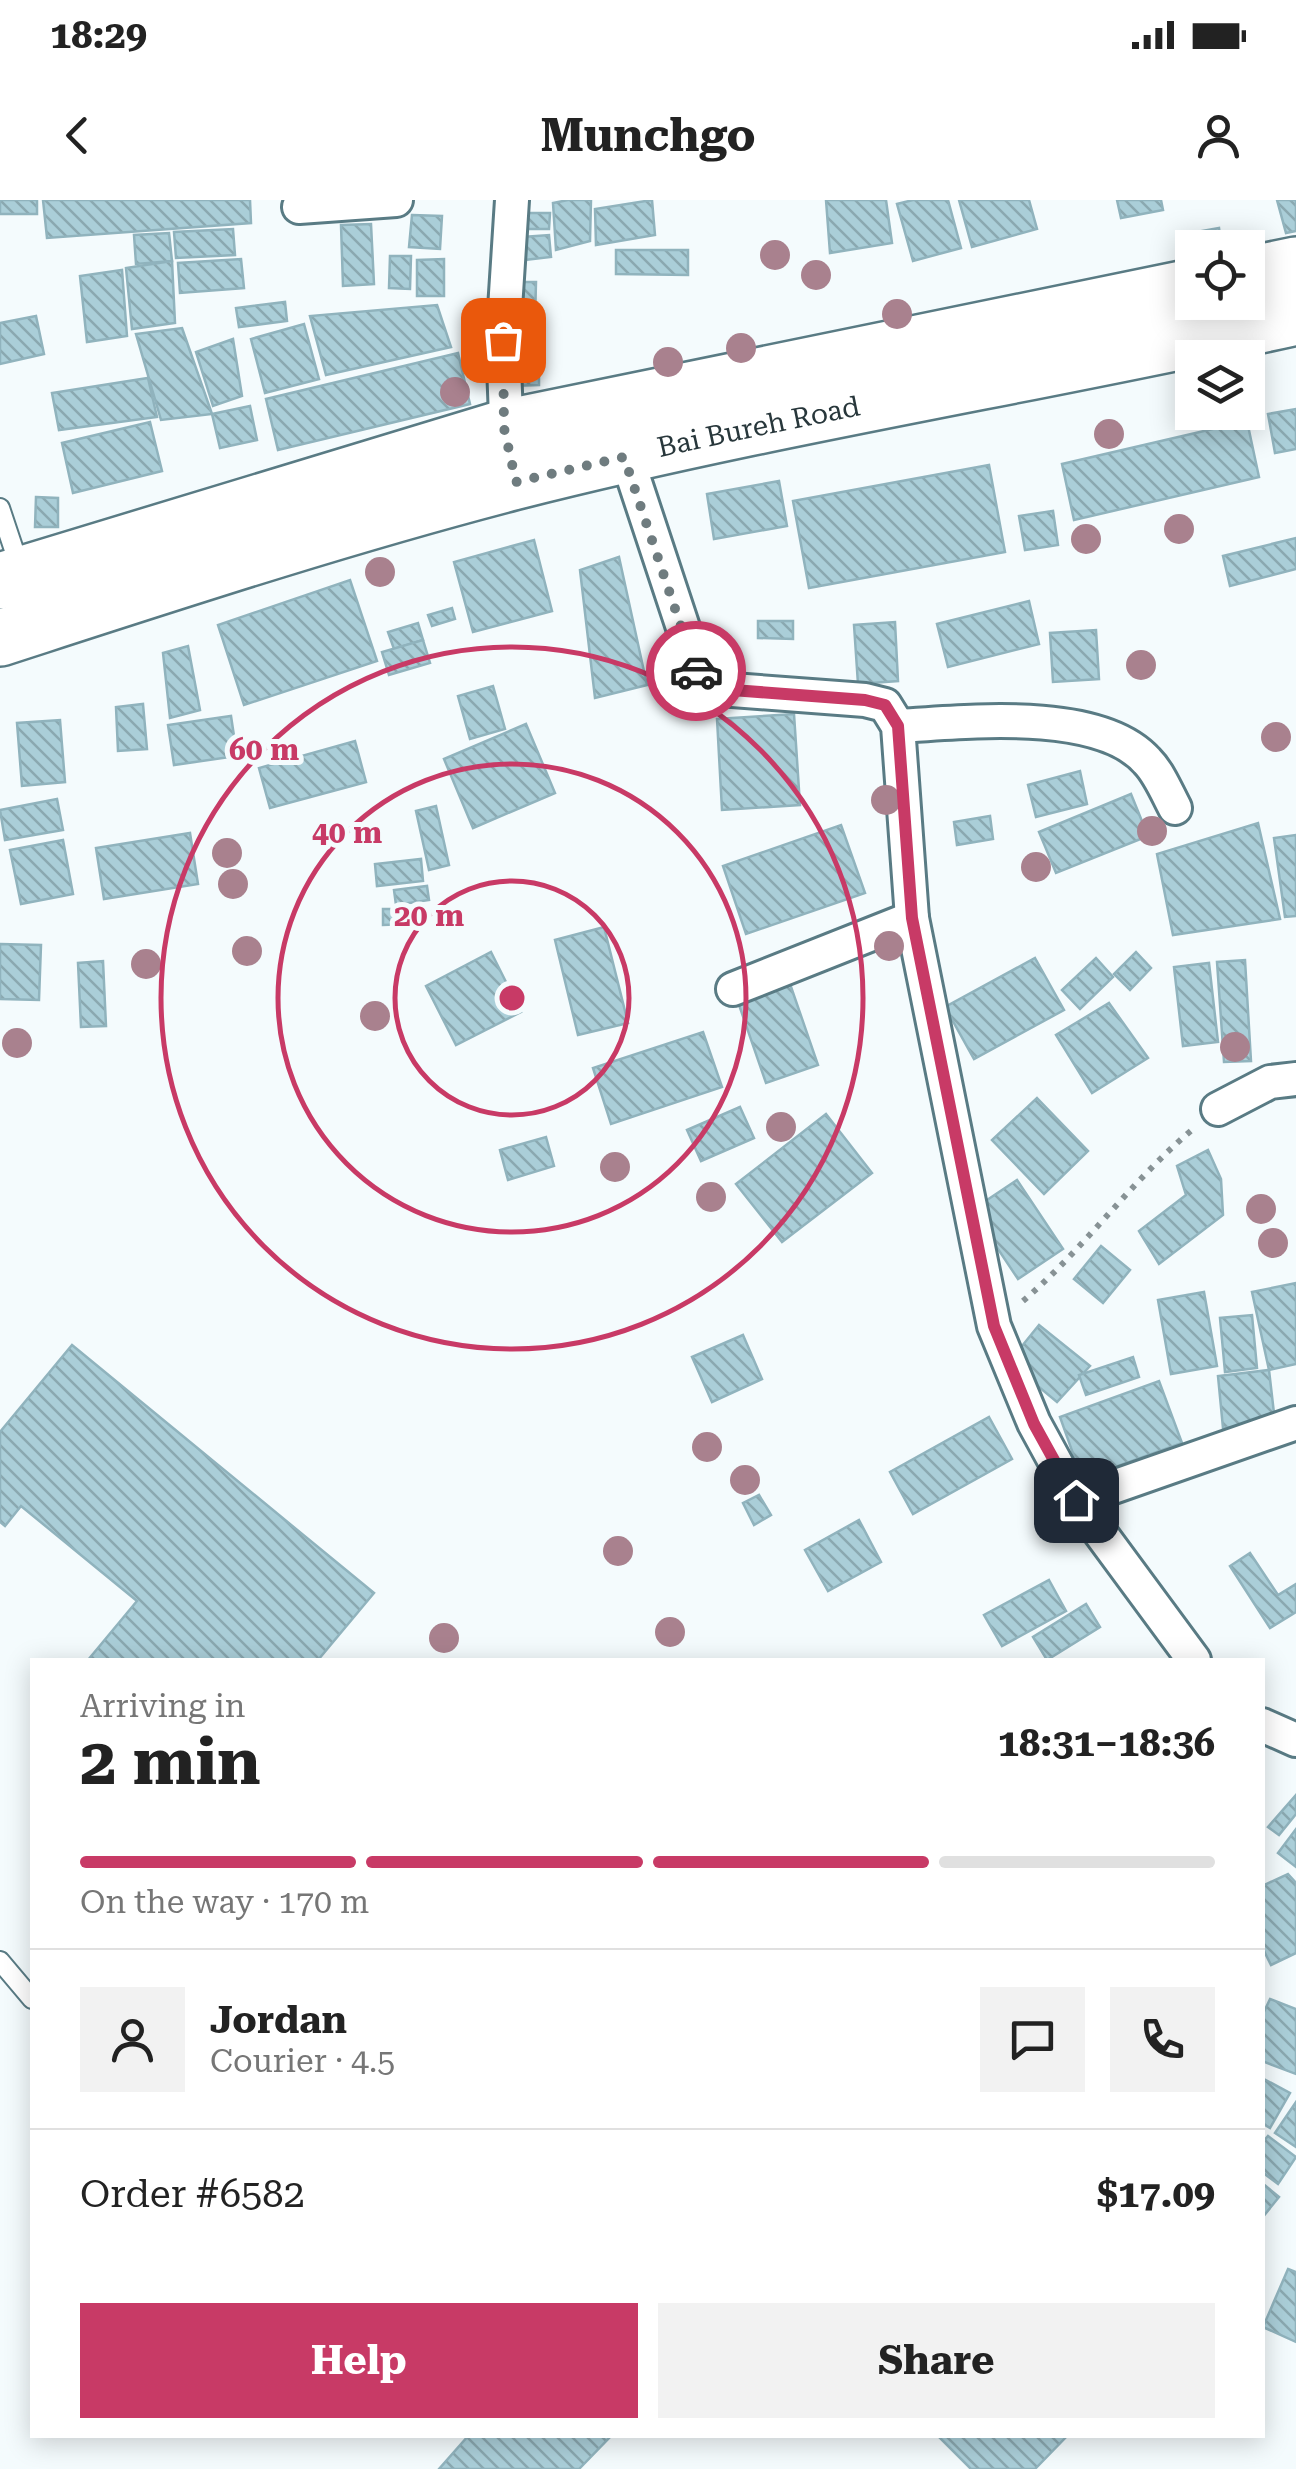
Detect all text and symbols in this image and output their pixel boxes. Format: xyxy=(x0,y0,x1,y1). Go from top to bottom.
text: 18:29 xyxy=(50,13,147,57)
icon: back xyxy=(50,108,105,163)
icon: person xyxy=(1191,108,1246,163)
text: Munchgo xyxy=(541,109,755,162)
map controls xyxy=(1175,230,1265,430)
button: locate xyxy=(1175,230,1265,320)
pin xyxy=(461,298,546,383)
icon: bag xyxy=(476,313,531,368)
button: layers xyxy=(1175,340,1265,430)
street label: Bai Bureh Road xyxy=(654,390,863,464)
courier xyxy=(646,621,746,721)
icon: car xyxy=(669,644,724,699)
text: 60 m xyxy=(229,732,299,767)
text: 40 m xyxy=(312,815,382,850)
text: 20 m xyxy=(394,898,464,933)
centre of rings xyxy=(494,980,530,1016)
pin xyxy=(1034,1458,1119,1543)
icon: home xyxy=(1049,1473,1104,1528)
text: Arriving in xyxy=(80,1687,245,1725)
text: 18:31–18:36 xyxy=(998,1721,1215,1765)
text: 2 min xyxy=(80,1724,261,1800)
text: On the way · 170 m xyxy=(80,1883,369,1921)
button: person xyxy=(80,1987,185,2092)
button: chat xyxy=(980,1987,1085,2092)
button: phone xyxy=(1110,1987,1215,2092)
text: Jordan xyxy=(210,1998,347,2042)
text: Courier · 4.5 xyxy=(210,2042,395,2080)
text: Order #6582 xyxy=(80,2172,305,2216)
text: $17.09 xyxy=(1097,2172,1215,2216)
button: Help xyxy=(80,2303,638,2418)
button: Share xyxy=(658,2303,1215,2418)

